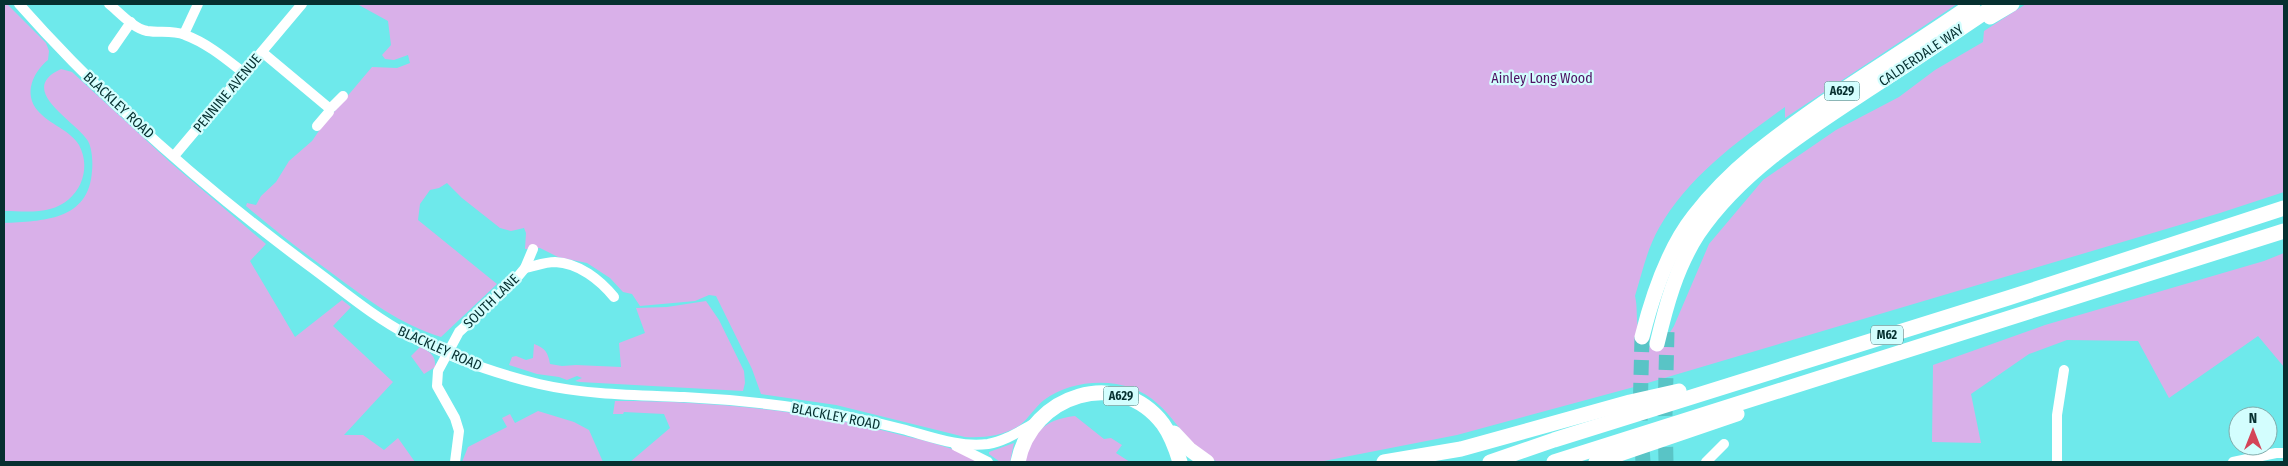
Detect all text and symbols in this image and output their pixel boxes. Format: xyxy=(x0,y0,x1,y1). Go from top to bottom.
street label: CALDERDALE WAY xyxy=(1876,21,1967,90)
street label: PENNINE AVENUE xyxy=(190,50,265,136)
street label: BLACKLEY ROAD xyxy=(80,68,157,142)
park label: Ainley Long Wood xyxy=(1491,70,1593,87)
road number: A629 xyxy=(1824,82,1860,100)
street label: SOUTH LANE xyxy=(460,270,523,332)
street label: BLACKLEY ROAD xyxy=(395,322,484,375)
road number: M62 xyxy=(1871,326,1903,344)
road number: A629 xyxy=(1104,386,1138,406)
street label: BLACKLEY ROAD xyxy=(790,400,882,433)
north arrow xyxy=(2228,406,2278,456)
text: N xyxy=(2249,410,2257,427)

